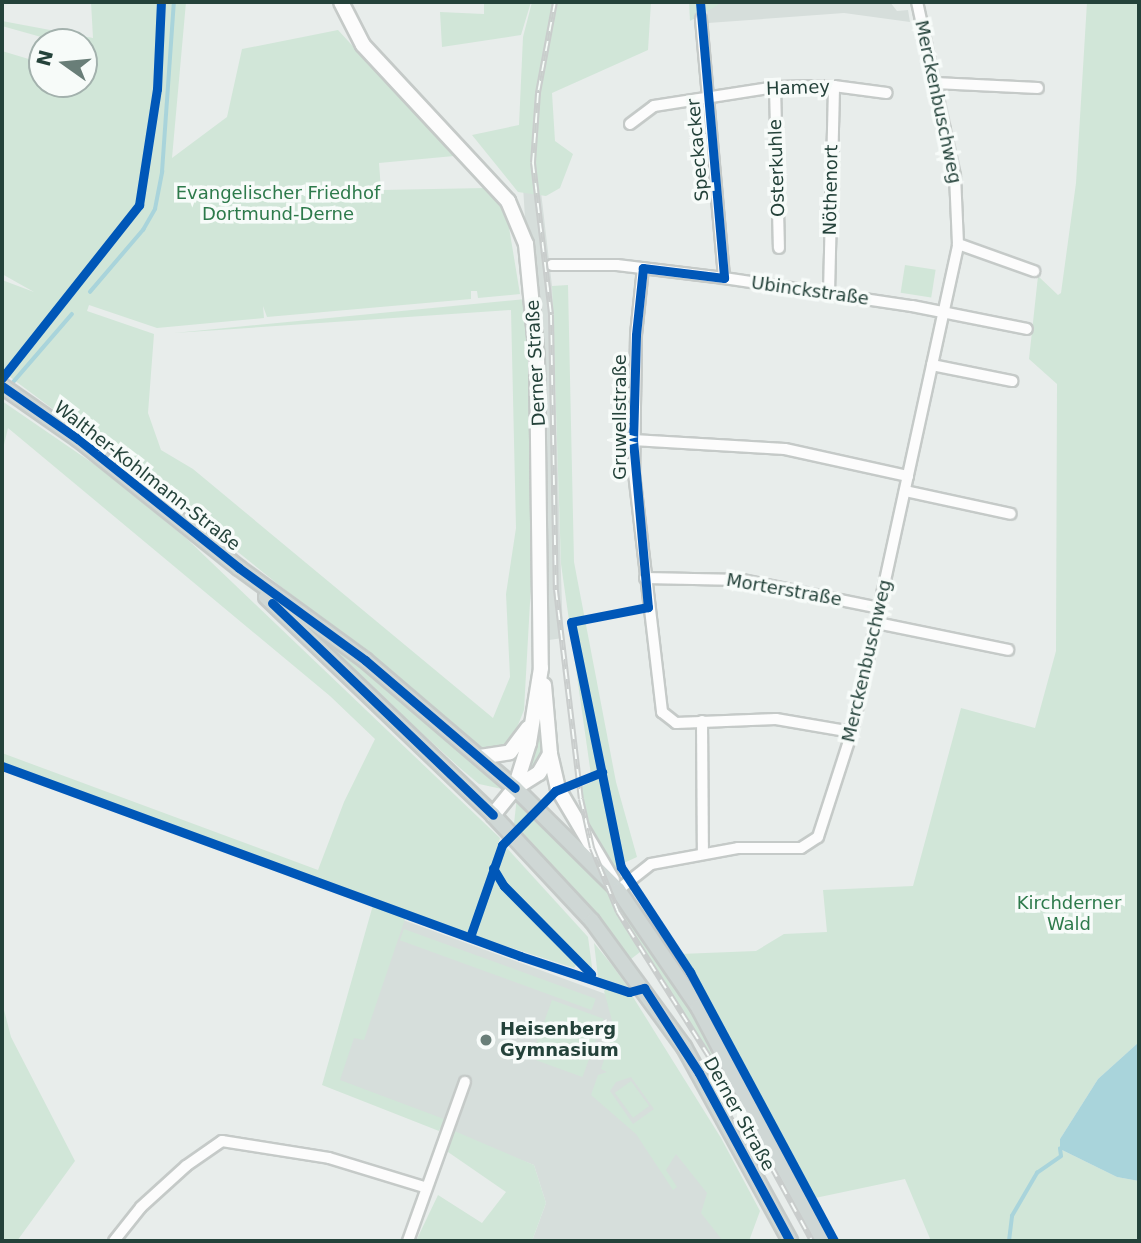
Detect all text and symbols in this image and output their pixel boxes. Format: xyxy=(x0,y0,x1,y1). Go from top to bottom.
street label: Merckenbuschweg xyxy=(910,18,966,186)
north arrow xyxy=(28,28,98,98)
text: N xyxy=(32,48,57,69)
street label: Hamey xyxy=(766,76,830,100)
street label: Speckacker xyxy=(683,98,713,202)
street label: Osterkuhle xyxy=(764,119,790,217)
street label: Nöthenort xyxy=(819,144,843,236)
park label: Evangelischer Friedhof Dortmund-Derne xyxy=(176,183,380,226)
street label: Ubinckstraße xyxy=(750,272,870,310)
street label: Derner Straße xyxy=(522,299,550,427)
street label: Gruwellstraße xyxy=(609,354,631,480)
street label: Walther-Kohlmann-Straße xyxy=(50,397,244,555)
street label: Morterstraße xyxy=(725,569,843,611)
street label: Merckenbuschweg xyxy=(838,577,896,745)
park label: Kirchderner Wald xyxy=(1017,893,1121,936)
place label: Heisenberg Gymnasium xyxy=(500,1019,619,1062)
marker: Heisenberg Gymnasium xyxy=(478,1032,494,1048)
street label: Derner Straße xyxy=(699,1053,779,1175)

